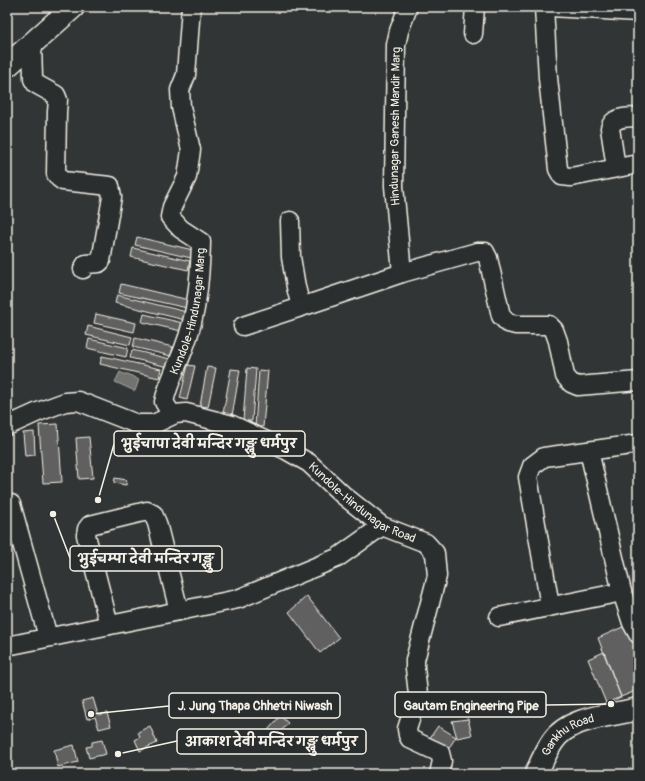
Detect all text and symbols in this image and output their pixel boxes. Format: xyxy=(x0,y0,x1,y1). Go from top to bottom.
street label: Hindunagar Ganesh Mandir Marg xyxy=(387,47,404,206)
street label: Kundole-Hindunagar Marg xyxy=(167,248,209,377)
callout: भुईचापा देवी मन्दिर गङ्खु धर्मपुर xyxy=(114,431,305,456)
text: भुईचापा देवी मन्दिर गङ्खु धर्मपुर xyxy=(120,432,298,458)
street label: Kundole-Hindunagar Road xyxy=(305,459,418,546)
callout: भुईचम्पा देवी मन्दिर गङ्खु xyxy=(70,546,222,571)
text: भुईचम्पा देवी मन्दिर गङ्खु xyxy=(77,547,216,573)
callout: Gautam Engineering Pipe xyxy=(395,692,546,717)
callout: J. Jung Thapa Chhetri Niwash xyxy=(169,693,340,718)
text: J. Jung Thapa Chhetri Niwash xyxy=(178,698,332,714)
text: Gautam Engineering Pipe xyxy=(403,698,539,714)
street label: Gankhu Road xyxy=(539,711,596,759)
callout: आकाश देवी मन्दिर गङ्खु धर्मपुर xyxy=(177,729,366,754)
text: आकाश देवी मन्दिर गङ्खु धर्मपुर xyxy=(185,730,358,756)

